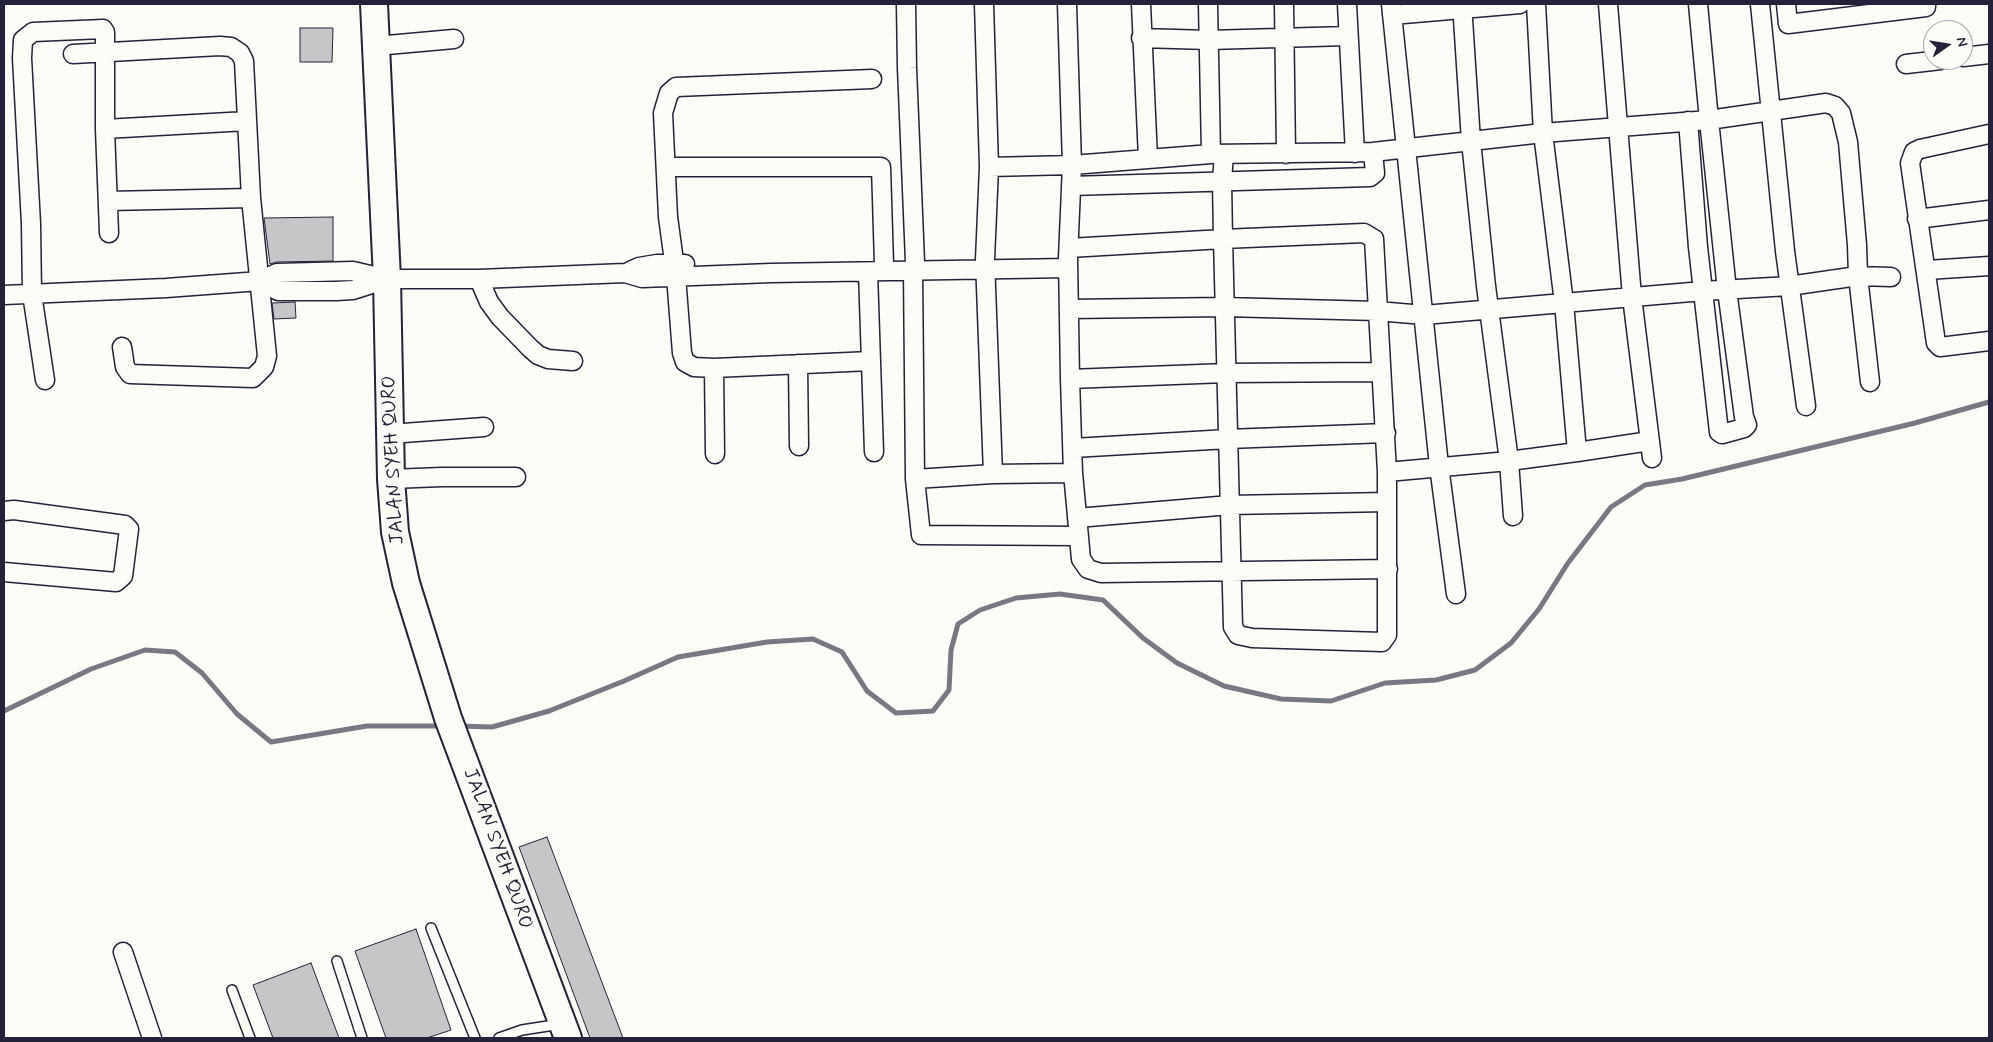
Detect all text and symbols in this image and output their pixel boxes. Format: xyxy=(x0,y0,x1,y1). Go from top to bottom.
north arrow xyxy=(1923,20,1973,70)
text: N xyxy=(1952,35,1971,48)
street label: JALAN SYEH QURO xyxy=(378,375,410,545)
street label: JALAN SYEH QURO xyxy=(457,765,537,933)

